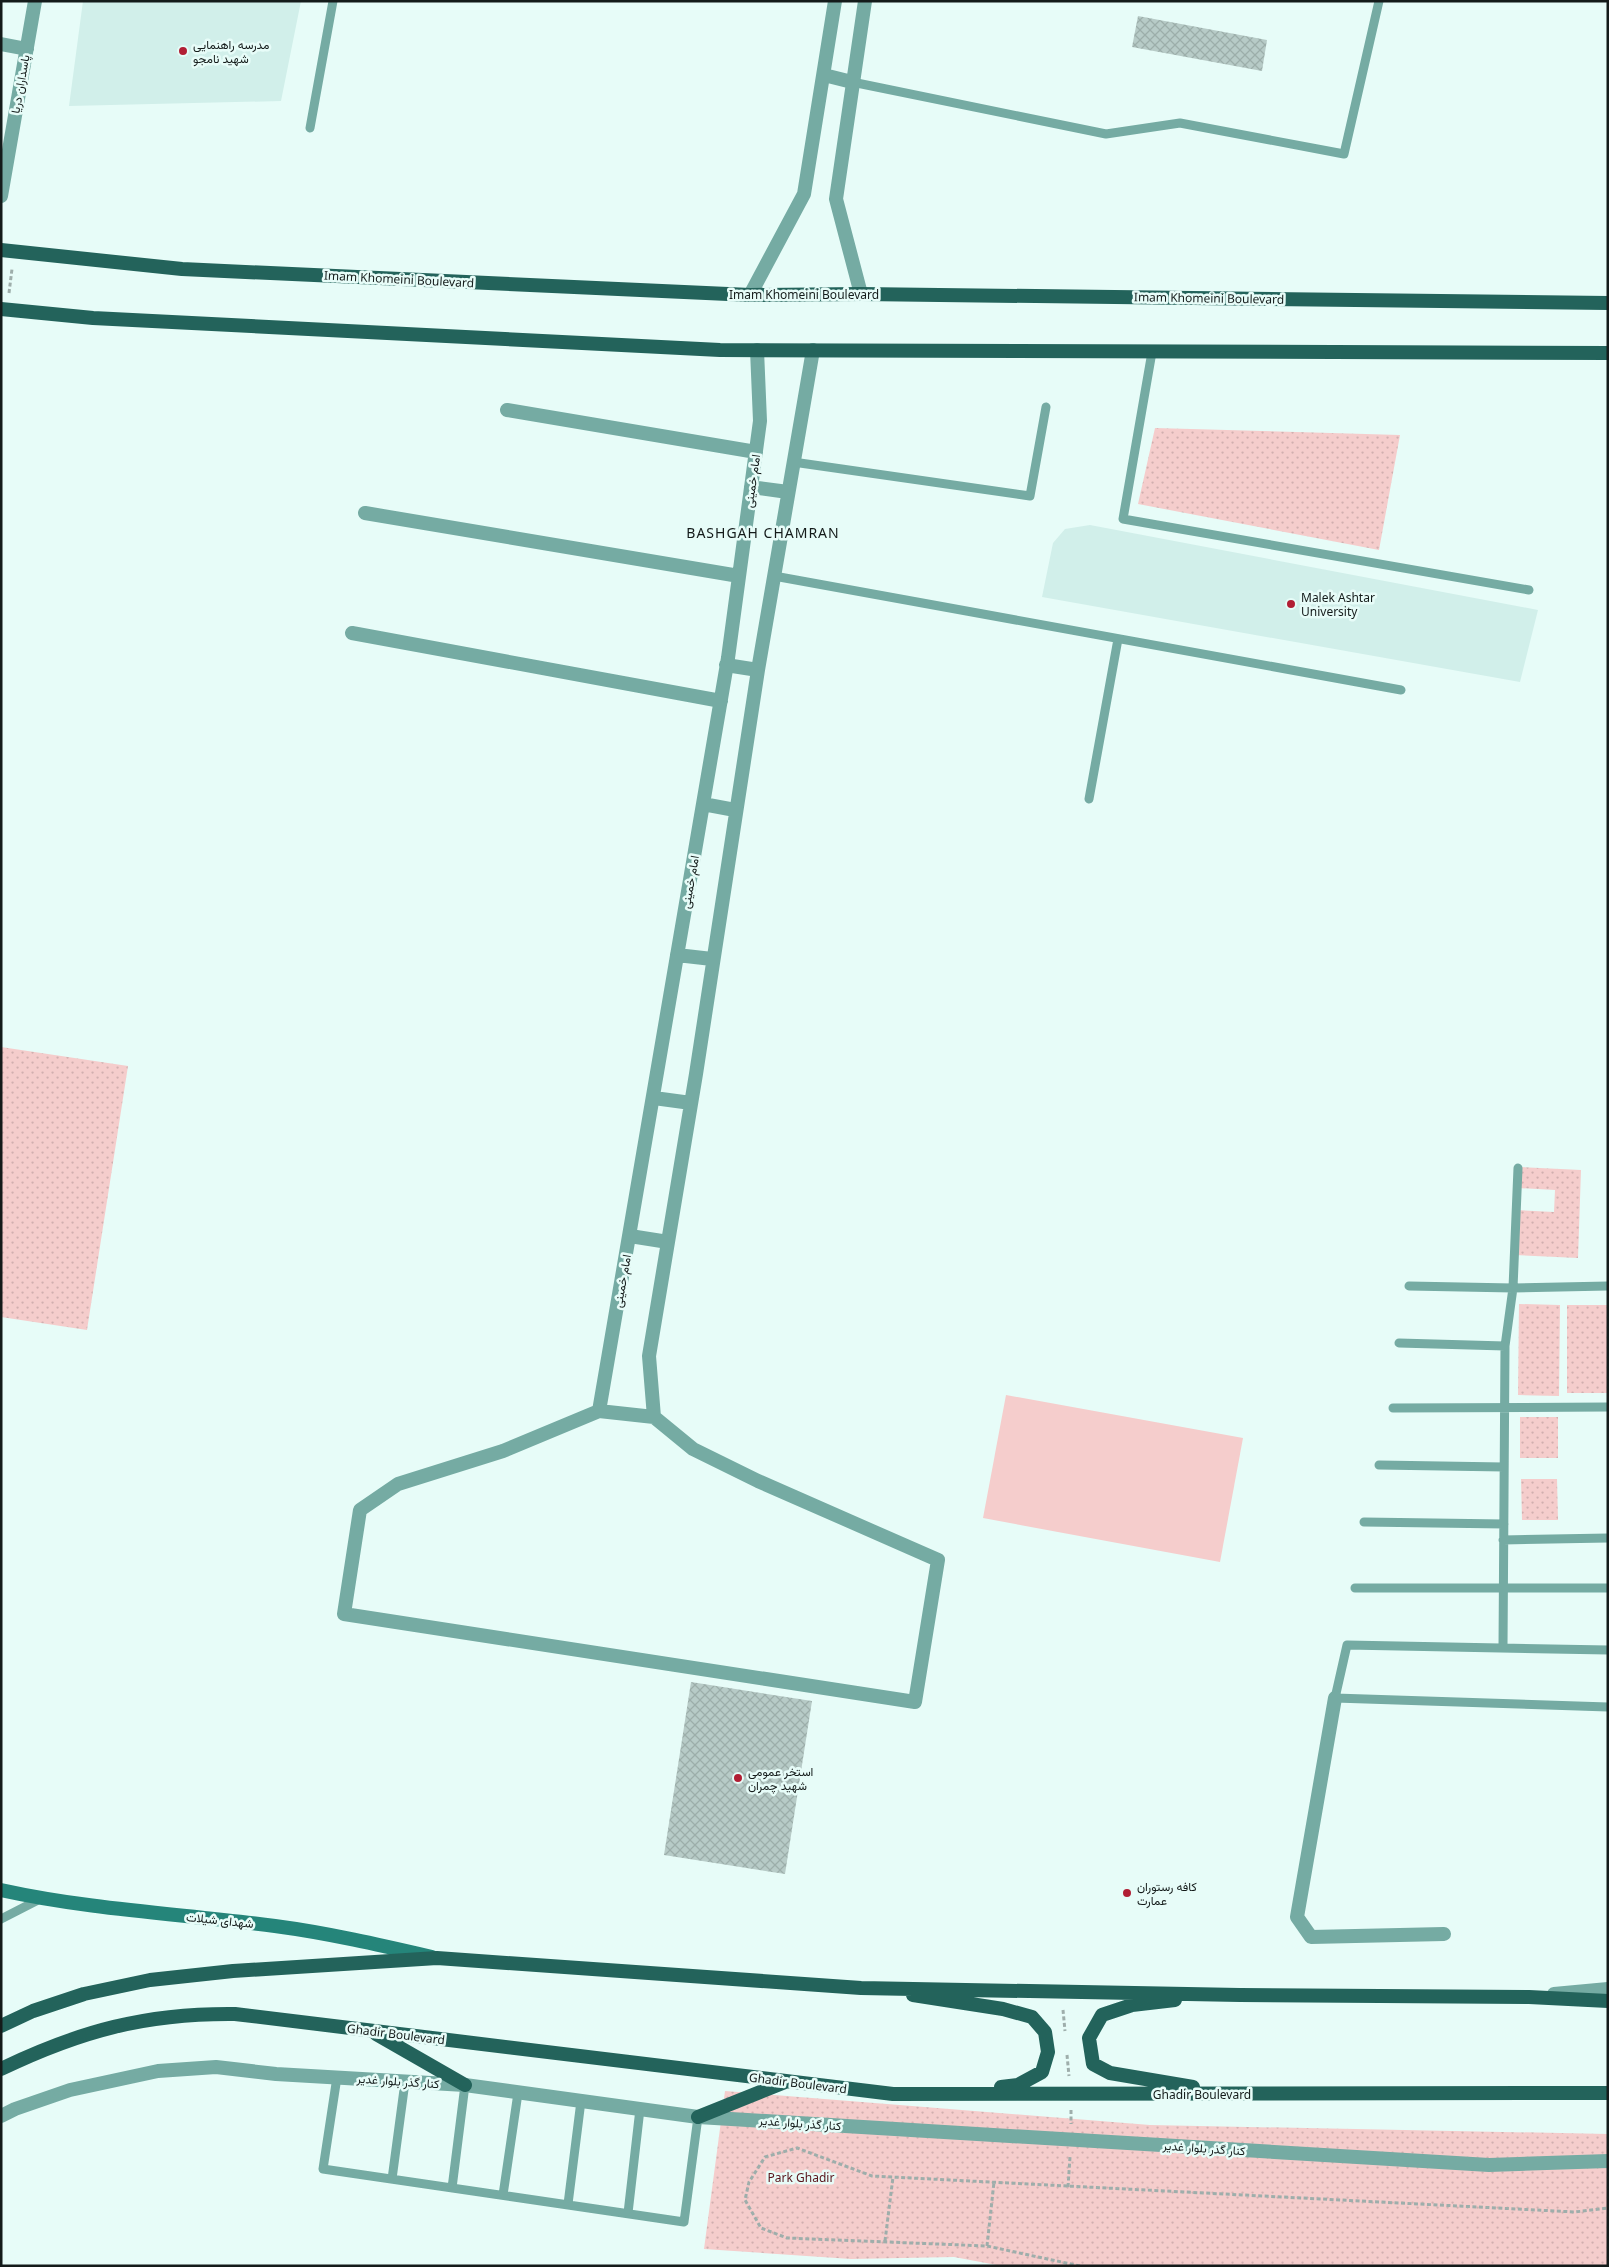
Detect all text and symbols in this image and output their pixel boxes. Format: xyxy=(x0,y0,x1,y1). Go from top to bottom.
place label: مدرسه راهنمایی شهید نامجو xyxy=(193,36,269,67)
marker: مدرسه راهنمایی شهید نامجو xyxy=(177,45,189,57)
street label: پاسداران دریا xyxy=(6,53,34,115)
street label: Imam Khomeini Boulevard xyxy=(324,267,474,291)
street label: Imam Khomeini Boulevard xyxy=(729,286,879,303)
street label: Imam Khomeini Boulevard xyxy=(1134,288,1284,308)
street label: امام خمینی xyxy=(740,453,764,509)
district label: BASHGAH CHAMRAN xyxy=(686,523,840,542)
place label: Malek Ashtar University xyxy=(1301,589,1375,620)
marker: Malek Ashtar University xyxy=(1285,598,1297,610)
street label: امام خمینی xyxy=(677,854,703,910)
street label: امام خمینی xyxy=(609,1253,635,1309)
place label: استخر عمومی شهید چمران xyxy=(748,1763,813,1794)
marker: استخر عمومی شهید چمران xyxy=(732,1772,744,1784)
place label: کافه رستوران عمارت xyxy=(1137,1878,1197,1909)
marker: کافه رستوران عمارت xyxy=(1121,1887,1133,1899)
street label: شهدای شیلات xyxy=(185,1908,255,1932)
street label: Ghadir Boulevard xyxy=(346,2020,446,2048)
street label: Ghadir Boulevard xyxy=(748,2069,848,2097)
street label: کنار گذر بلوار غدیر xyxy=(355,2070,440,2092)
street label: Ghadir Boulevard xyxy=(1153,2086,1251,2103)
street label: کنار گذر بلوار غدیر xyxy=(757,2112,842,2134)
street label: کنار گذر بلوار غدیر xyxy=(1161,2137,1246,2159)
park label: Park Ghadir xyxy=(768,2169,834,2186)

